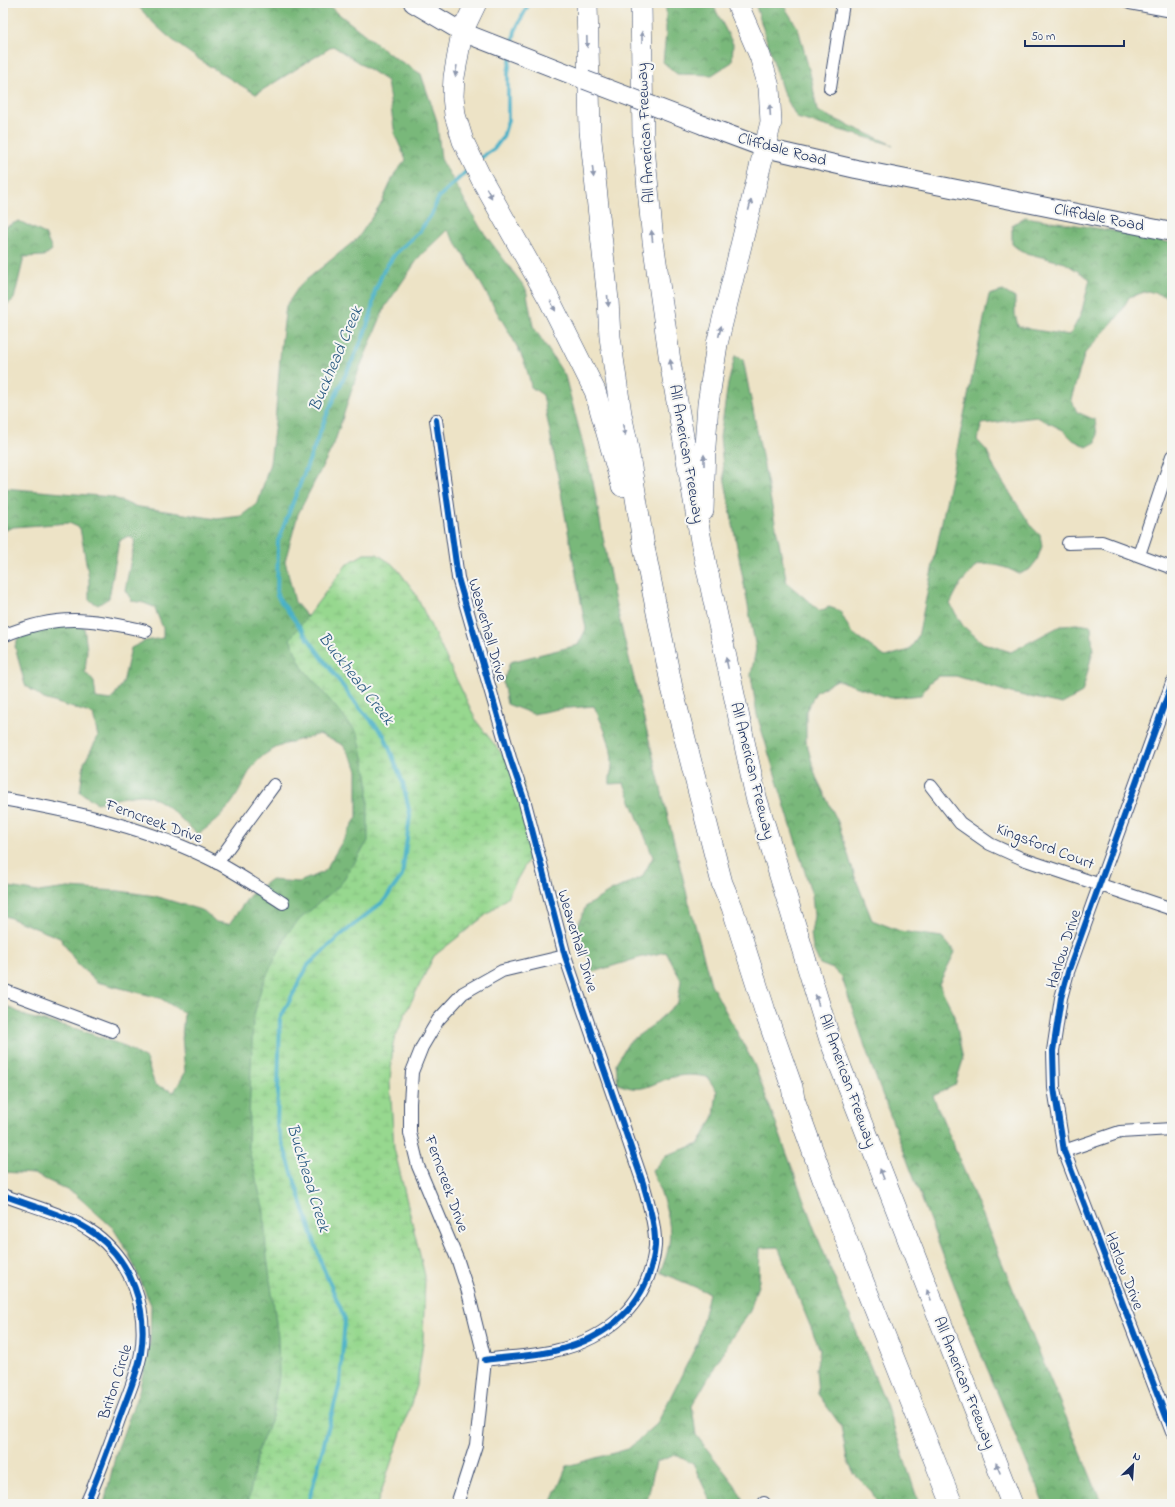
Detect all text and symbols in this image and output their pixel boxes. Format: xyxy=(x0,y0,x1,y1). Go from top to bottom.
scale bar xyxy=(1025,22,1124,48)
text: 50 m xyxy=(1031,28,1055,46)
one-way arrow xyxy=(638,31,645,43)
one-way arrow xyxy=(584,36,590,49)
street label: All American Freeway xyxy=(630,62,662,204)
one-way arrow xyxy=(452,65,458,77)
one-way arrow xyxy=(767,104,774,116)
street label: Cliffdale Road xyxy=(735,127,829,173)
one-way arrow xyxy=(590,166,597,178)
one-way arrow xyxy=(486,187,493,199)
street label: Cliffdale Road xyxy=(1052,198,1146,238)
one-way arrow xyxy=(747,199,753,211)
one-way arrow xyxy=(649,230,655,242)
one-way arrow xyxy=(604,295,611,307)
one-way arrow xyxy=(550,300,556,312)
water label: Buckhead Creek xyxy=(303,301,370,415)
one-way arrow xyxy=(717,325,723,337)
one-way arrow xyxy=(667,359,673,371)
street label: All American Freeway xyxy=(662,383,710,525)
one-way arrow xyxy=(622,424,628,436)
one-way arrow xyxy=(701,454,708,466)
street label: Weaverhall Drive xyxy=(461,576,513,685)
water label: Buckhead Creek xyxy=(312,627,401,732)
one-way arrow xyxy=(723,657,729,669)
street label: All American Freeway xyxy=(723,700,781,842)
street label: Ferncreek Drive xyxy=(101,793,206,851)
street label: Kingsford Court xyxy=(993,817,1098,877)
street label: Weaverhall Drive xyxy=(550,887,604,996)
street label: Harlow Drive xyxy=(1040,906,1088,992)
one-way arrow xyxy=(814,993,820,1005)
street label: All American Freeway xyxy=(812,1011,882,1151)
water label: Buckhead Creek xyxy=(280,1121,337,1237)
street label: Ferncreek Drive xyxy=(417,1131,475,1236)
one-way arrow xyxy=(878,1167,884,1179)
street label: Harlow Drive xyxy=(1098,1229,1150,1314)
one-way arrow xyxy=(926,1288,932,1300)
street label: All American Freeway xyxy=(927,1313,1001,1453)
street label: Briton Circle xyxy=(92,1341,140,1424)
north arrow xyxy=(1113,1445,1153,1485)
text: N xyxy=(1130,1448,1144,1466)
one-way arrow xyxy=(994,1461,1000,1473)

